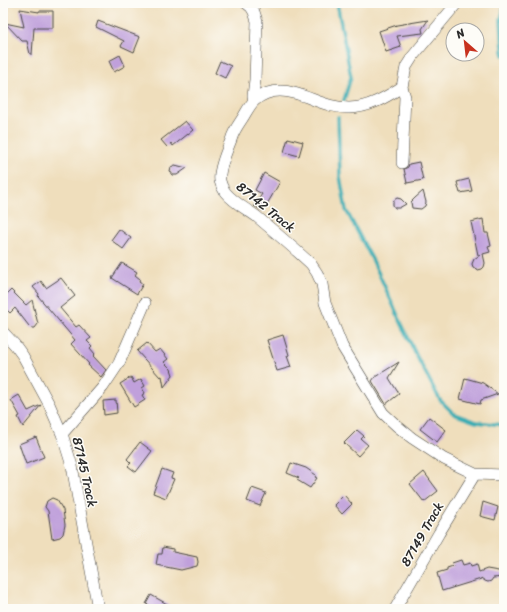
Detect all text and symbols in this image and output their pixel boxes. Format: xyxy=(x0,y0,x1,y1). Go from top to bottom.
north arrow xyxy=(445,22,485,62)
text: N xyxy=(452,23,469,44)
street label: 87142 Track xyxy=(231,176,301,238)
street label: 87145 Track xyxy=(66,435,104,510)
street label: 87149 Track xyxy=(394,497,450,571)

